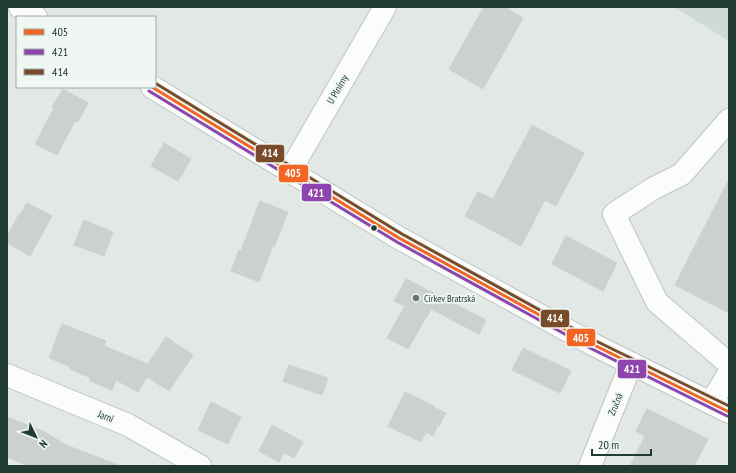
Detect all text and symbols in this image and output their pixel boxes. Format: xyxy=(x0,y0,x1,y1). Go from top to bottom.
legend xyxy=(16,16,156,88)
text: 405 xyxy=(52,24,68,39)
text: 421 xyxy=(52,44,68,59)
text: 414 xyxy=(52,64,69,79)
street label: U Plnírny xyxy=(324,72,351,106)
line badge: 414 xyxy=(255,144,285,163)
text: 414 xyxy=(262,146,279,160)
line badge: 405 xyxy=(278,164,309,183)
text: 405 xyxy=(285,166,301,180)
line badge: 421 xyxy=(301,183,332,202)
text: 421 xyxy=(308,186,324,200)
unlabelled marker xyxy=(369,223,379,233)
place label: Církev Bratrská xyxy=(424,292,475,305)
marker: Církev Bratrská xyxy=(411,293,421,303)
line badge: 414 xyxy=(540,309,570,328)
text: 414 xyxy=(547,311,564,325)
line badge: 405 xyxy=(566,328,596,347)
text: 405 xyxy=(573,331,589,345)
line badge: 421 xyxy=(617,359,647,379)
text: 421 xyxy=(624,362,640,376)
street label: Zručná xyxy=(605,391,626,417)
street label: Jarní xyxy=(95,407,116,426)
north arrow xyxy=(16,417,56,457)
scale bar xyxy=(592,431,651,457)
text: N xyxy=(36,437,50,451)
text: 20 m xyxy=(598,437,619,452)

